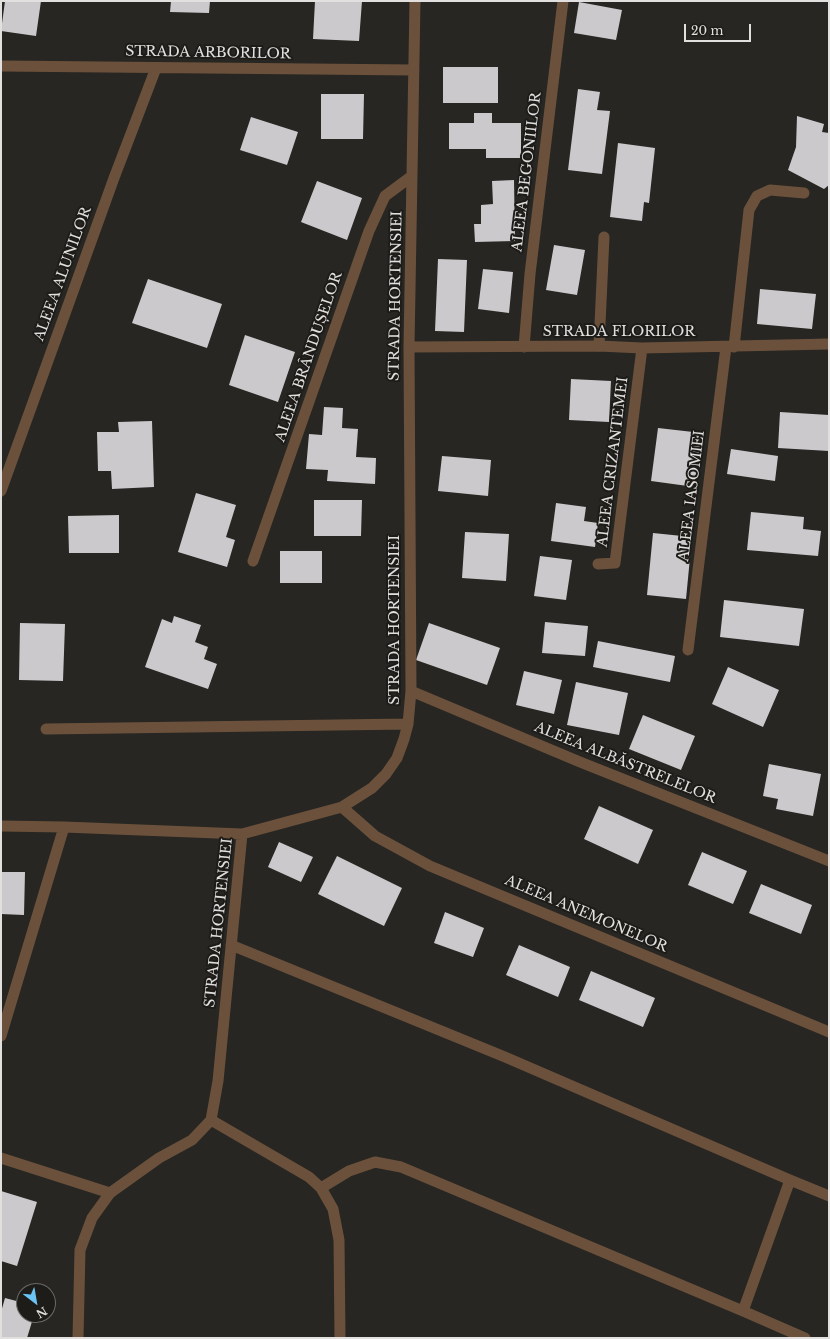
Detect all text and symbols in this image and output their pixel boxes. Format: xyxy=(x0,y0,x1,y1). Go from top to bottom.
scale bar xyxy=(686,16,753,42)
text: 20 m xyxy=(691,23,723,38)
street label: STRADA ARBORILOR xyxy=(125,43,291,63)
street label: ALEEA BEGONIILOR xyxy=(509,91,545,253)
street label: ALEEA ALUNILOR xyxy=(31,205,95,343)
street label: STRADA HORTENSIEI xyxy=(386,211,406,381)
street label: ALEEA BRÂNDUȘELOR xyxy=(272,270,346,444)
street label: STRADA FLORILOR xyxy=(543,324,695,340)
street label: ALEEA CRIZANTEMEI xyxy=(594,376,632,548)
street label: ALEEA IASOMIEI xyxy=(676,430,708,562)
street label: STRADA HORTENSIEI xyxy=(387,535,403,705)
street label: ALEEA ALBĂSTRELELOR xyxy=(532,719,718,807)
street label: STRADA HORTENSIEI xyxy=(202,838,236,1008)
street label: ALEEA ANEMONELOR xyxy=(502,872,670,956)
north arrow xyxy=(16,1283,56,1323)
text: N xyxy=(34,1304,50,1321)

